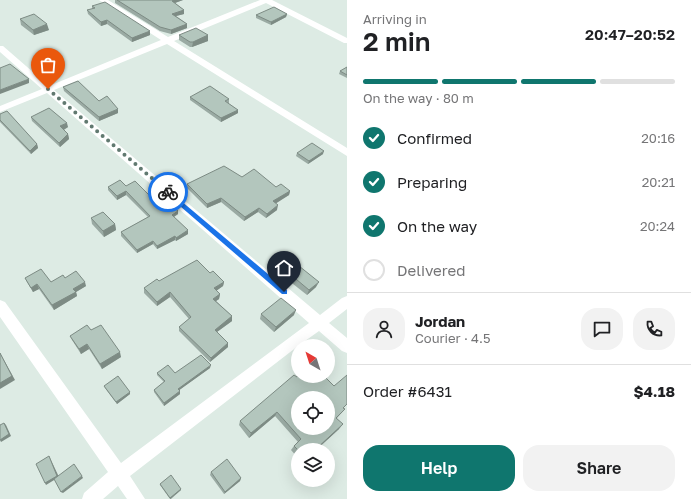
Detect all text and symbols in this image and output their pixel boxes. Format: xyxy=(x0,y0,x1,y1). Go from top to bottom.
text: Arriving in xyxy=(363,11,427,27)
text: 20:47–20:52 xyxy=(585,25,675,43)
text: 2 min xyxy=(363,26,431,57)
pin xyxy=(31,48,65,89)
icon: bag xyxy=(37,54,59,76)
text: On the way · 80 m xyxy=(363,90,474,106)
icon: check xyxy=(363,127,385,149)
text: Confirmed xyxy=(397,129,472,147)
text: 20:16 xyxy=(641,130,675,146)
icon: check xyxy=(363,171,385,193)
courier xyxy=(148,172,188,212)
text: Preparing xyxy=(397,173,467,191)
text: 20:21 xyxy=(642,174,675,190)
icon: bike xyxy=(157,181,179,203)
icon: check xyxy=(363,215,385,237)
text: On the way xyxy=(397,217,477,235)
text: 20:24 xyxy=(640,218,675,234)
pin xyxy=(267,251,301,292)
icon: home xyxy=(273,257,295,279)
text: Delivered xyxy=(397,261,465,279)
button: person xyxy=(363,308,405,350)
button: chat xyxy=(581,308,623,350)
button: phone xyxy=(633,308,675,350)
text: Jordan xyxy=(415,312,465,330)
text: Courier · 4.5 xyxy=(415,330,490,346)
north arrow xyxy=(291,339,335,383)
map controls xyxy=(291,339,335,487)
text: Order #6431 xyxy=(363,382,452,400)
text: $4.18 xyxy=(633,382,675,400)
button: locate xyxy=(291,391,335,435)
button: layers xyxy=(291,443,335,487)
button: Help xyxy=(363,445,515,491)
button: Share xyxy=(523,445,675,491)

